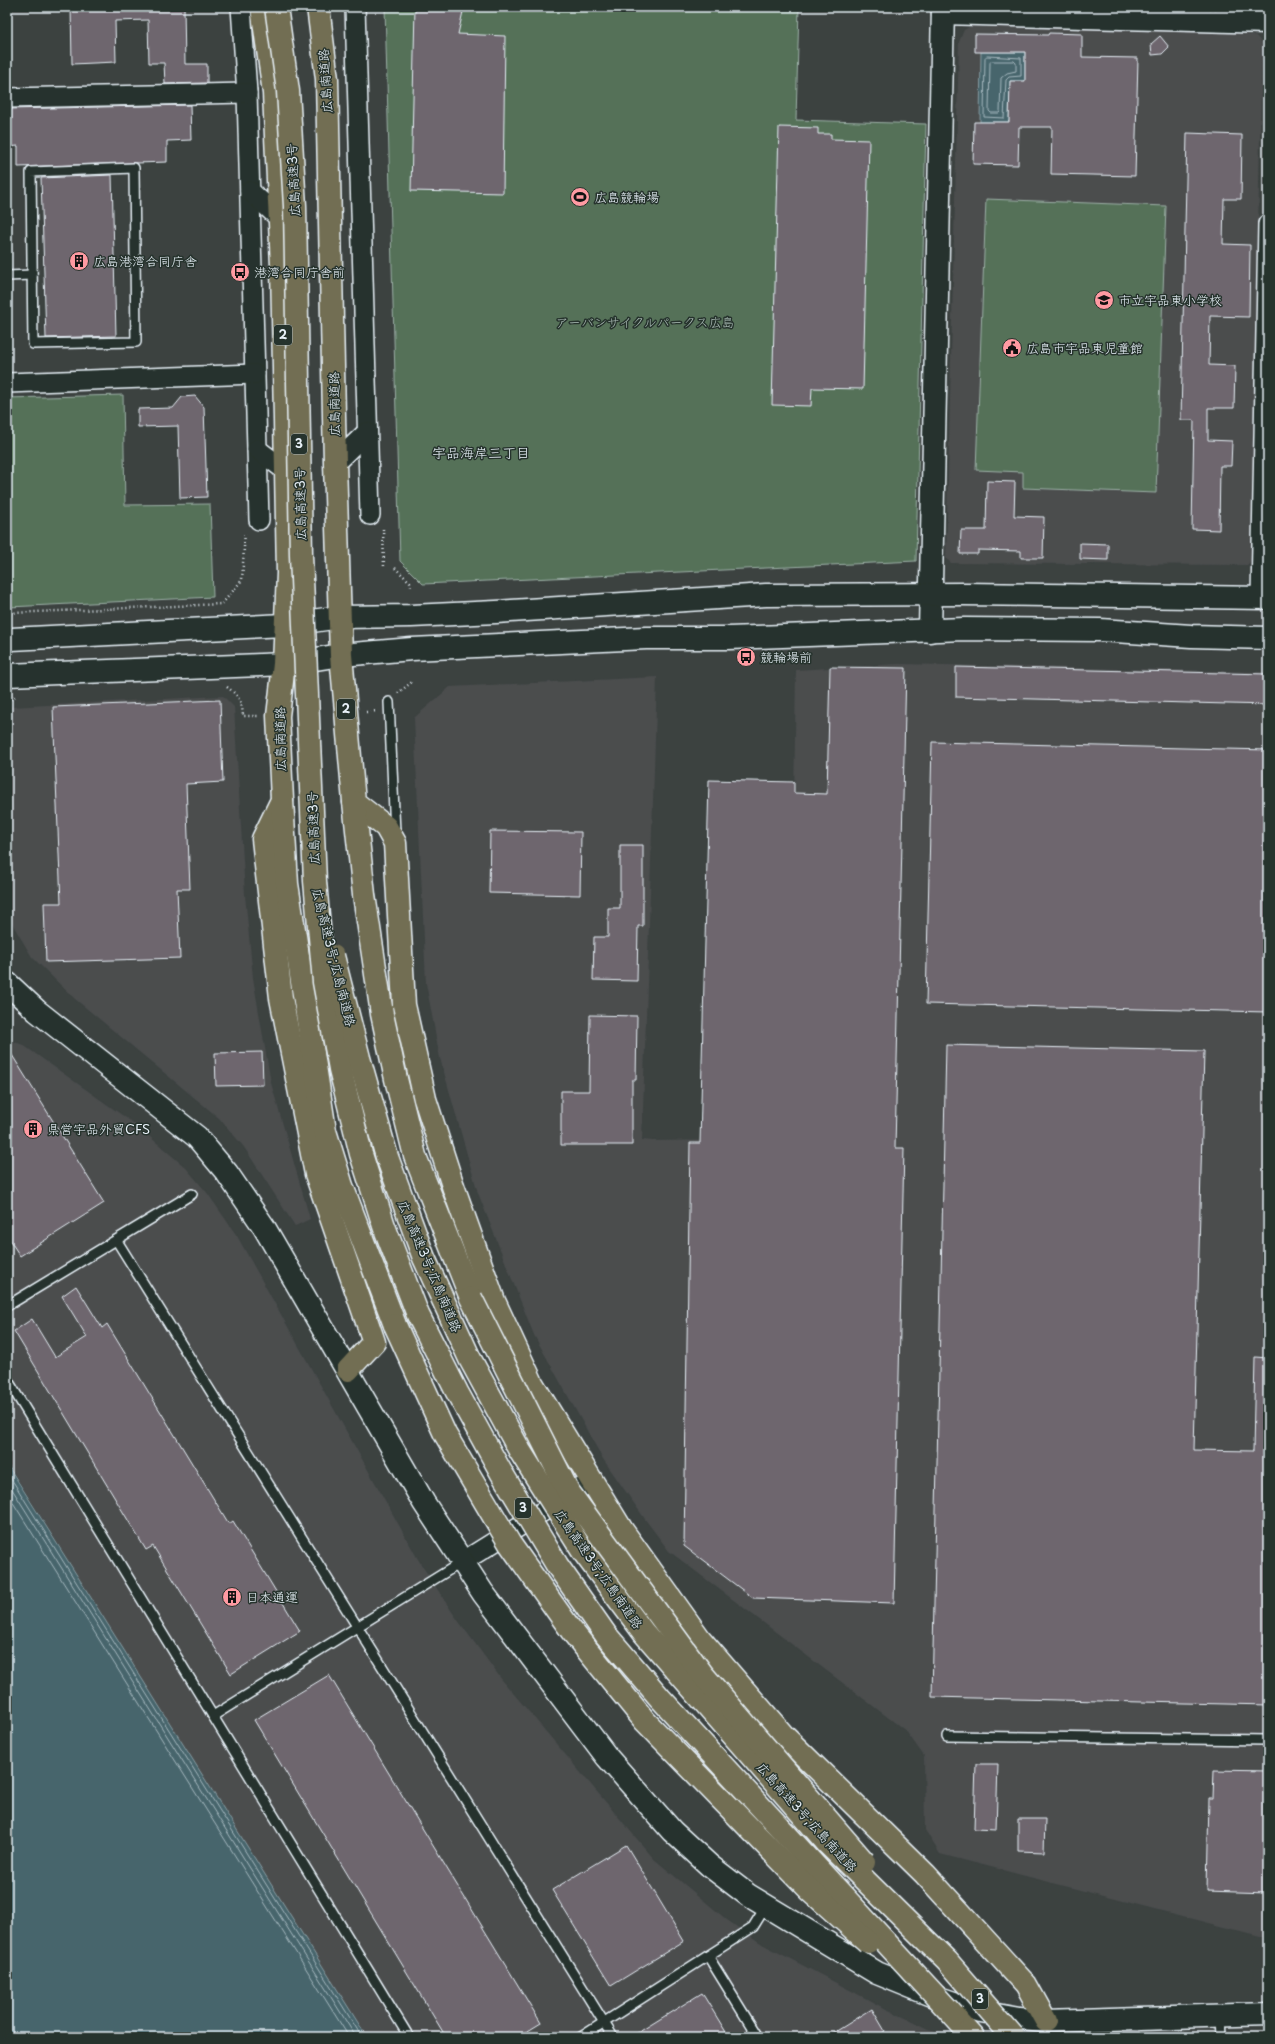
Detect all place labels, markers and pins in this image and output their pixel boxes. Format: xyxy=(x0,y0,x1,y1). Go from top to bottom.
sports icon: 広島競輪場 xyxy=(569,186,591,208)
place label: 広島競輪場 xyxy=(594,187,659,206)
building icon: 広島港湾合同庁舎 xyxy=(68,250,90,272)
place label: 広島港湾合同庁舎 xyxy=(93,251,197,270)
bus stop icon: 港湾合同庁舎前 xyxy=(229,261,251,283)
place label: 港湾合同庁舎前 xyxy=(254,262,345,281)
school or university icon: 市立宇品東小学校 xyxy=(1093,289,1115,311)
place label: 市立宇品東小学校 xyxy=(1118,290,1222,309)
public building icon: 広島市宇品東児童館 xyxy=(1001,337,1023,359)
place label: 広島市宇品東児童館 xyxy=(1026,338,1143,357)
bus stop icon: 競輪場前 xyxy=(735,646,757,668)
place label: 競輪場前 xyxy=(760,647,812,666)
building icon: 県営宇品外貿CFS xyxy=(22,1118,44,1140)
place label: 県営宇品外貿CFS xyxy=(47,1119,150,1138)
building icon: 日本通運 xyxy=(221,1586,243,1608)
place label: 日本通運 xyxy=(246,1587,298,1606)

